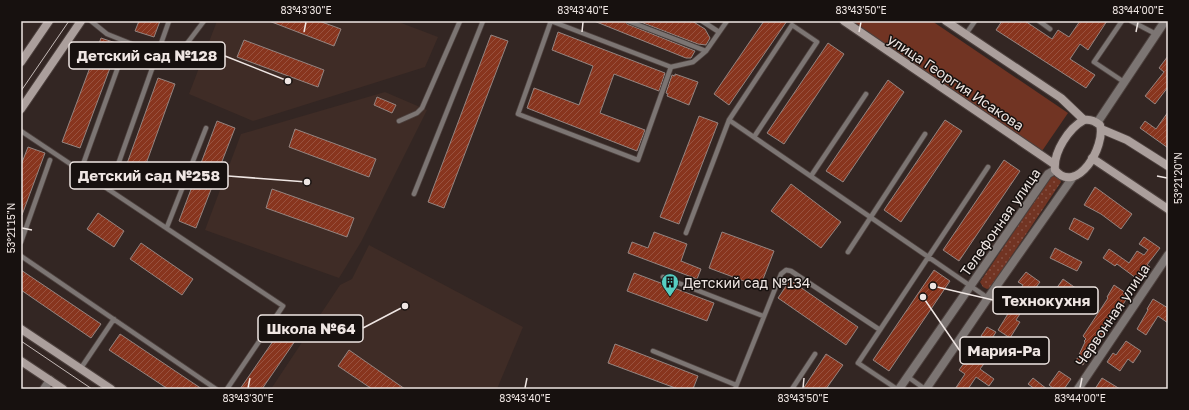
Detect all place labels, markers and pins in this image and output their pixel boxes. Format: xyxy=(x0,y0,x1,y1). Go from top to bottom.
callout: Детский сад №128 xyxy=(69,42,225,69)
callout: Детский сад №258 xyxy=(70,162,228,189)
building icon: Детский сад №134 xyxy=(660,272,680,297)
place label: Детский сад №134 xyxy=(683,274,810,291)
callout: Технокухня xyxy=(993,287,1098,314)
callout: Школа №64 xyxy=(258,315,363,342)
callout: Мария-Ра xyxy=(960,337,1049,364)

